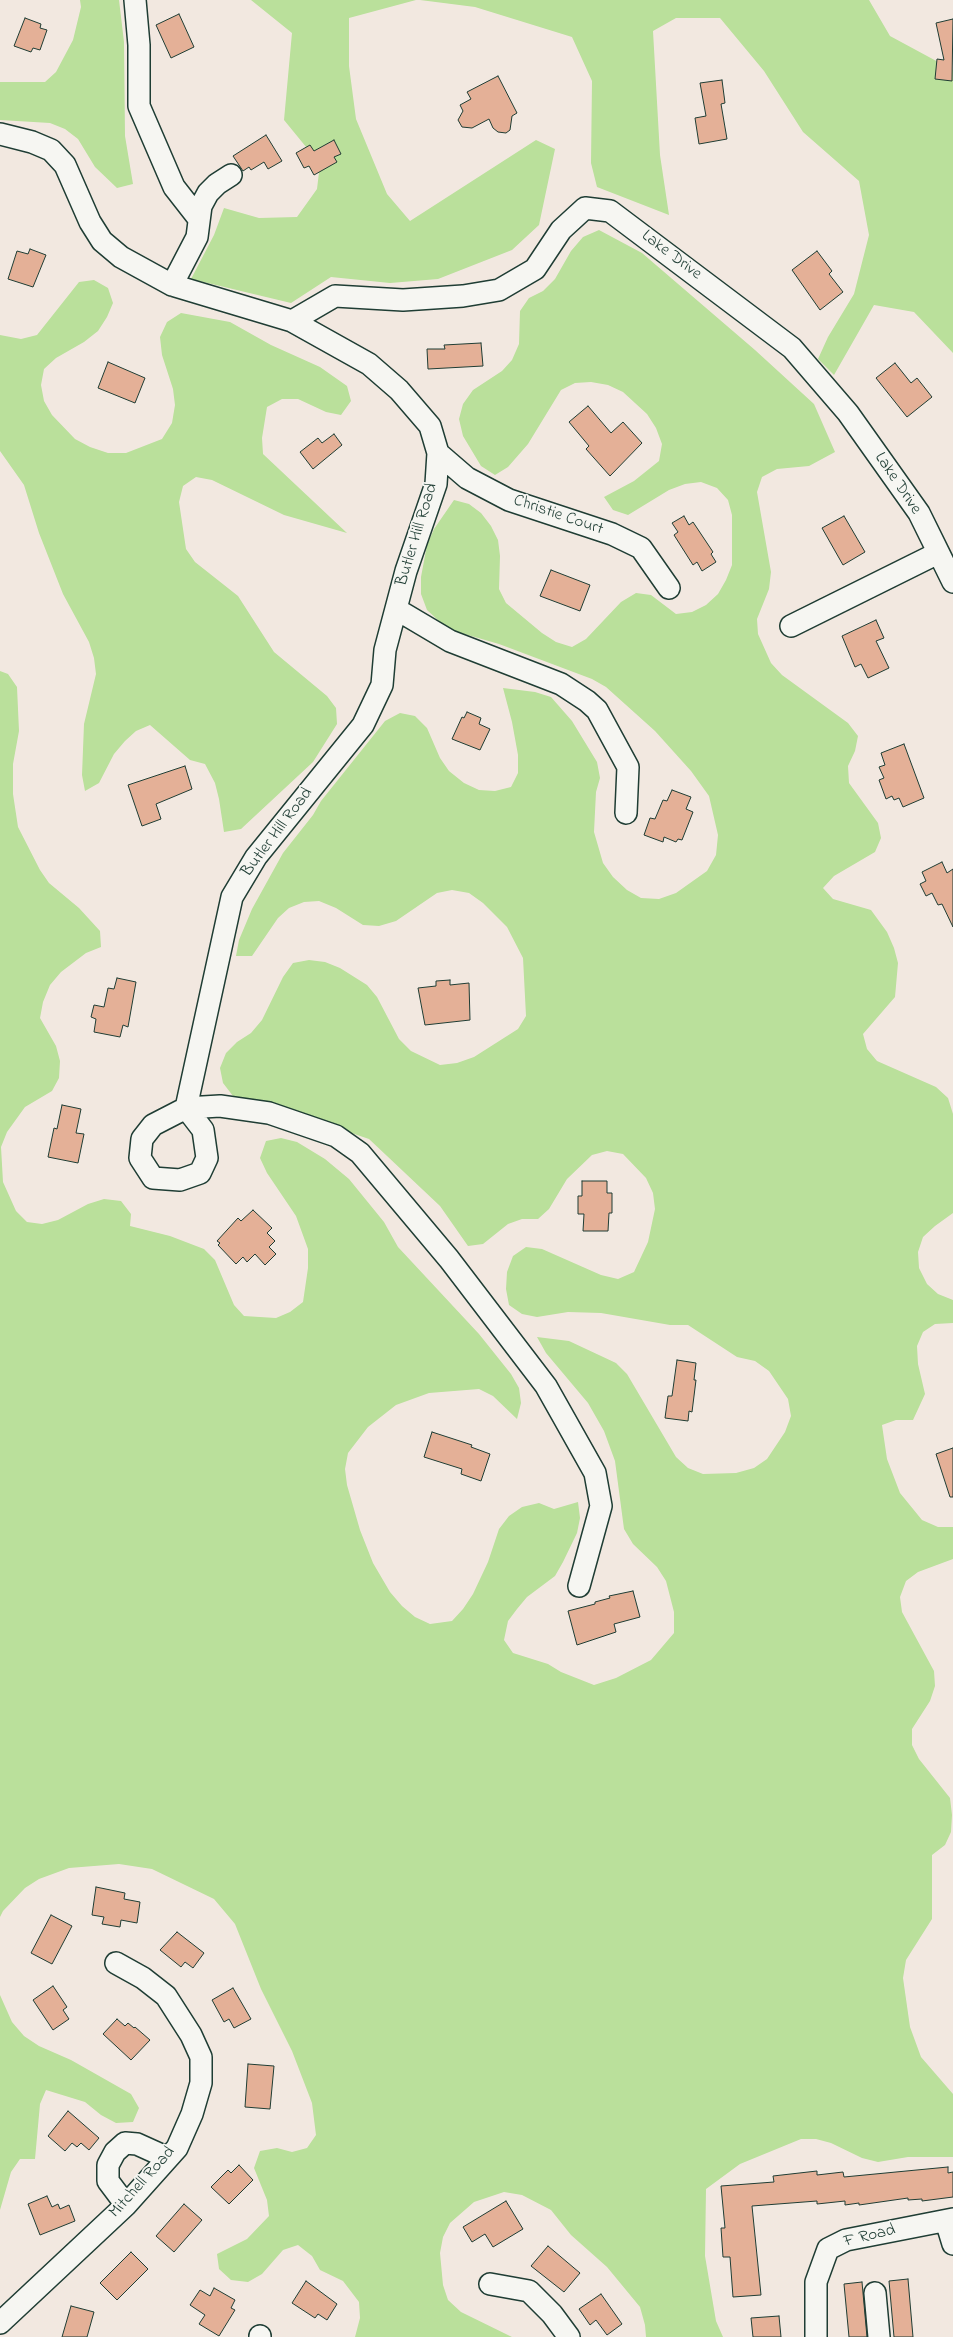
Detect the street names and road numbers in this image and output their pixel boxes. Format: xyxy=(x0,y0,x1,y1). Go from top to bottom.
street label: Lake Drive xyxy=(637,227,705,285)
street label: Lake Drive xyxy=(869,449,925,519)
street label: Butler Hill Road xyxy=(393,481,443,589)
street label: Christie Court xyxy=(510,491,606,541)
street label: Butler Hill Road xyxy=(238,784,318,882)
street label: Mitchell Road xyxy=(106,2143,180,2223)
street label: F Road xyxy=(842,2221,898,2253)

